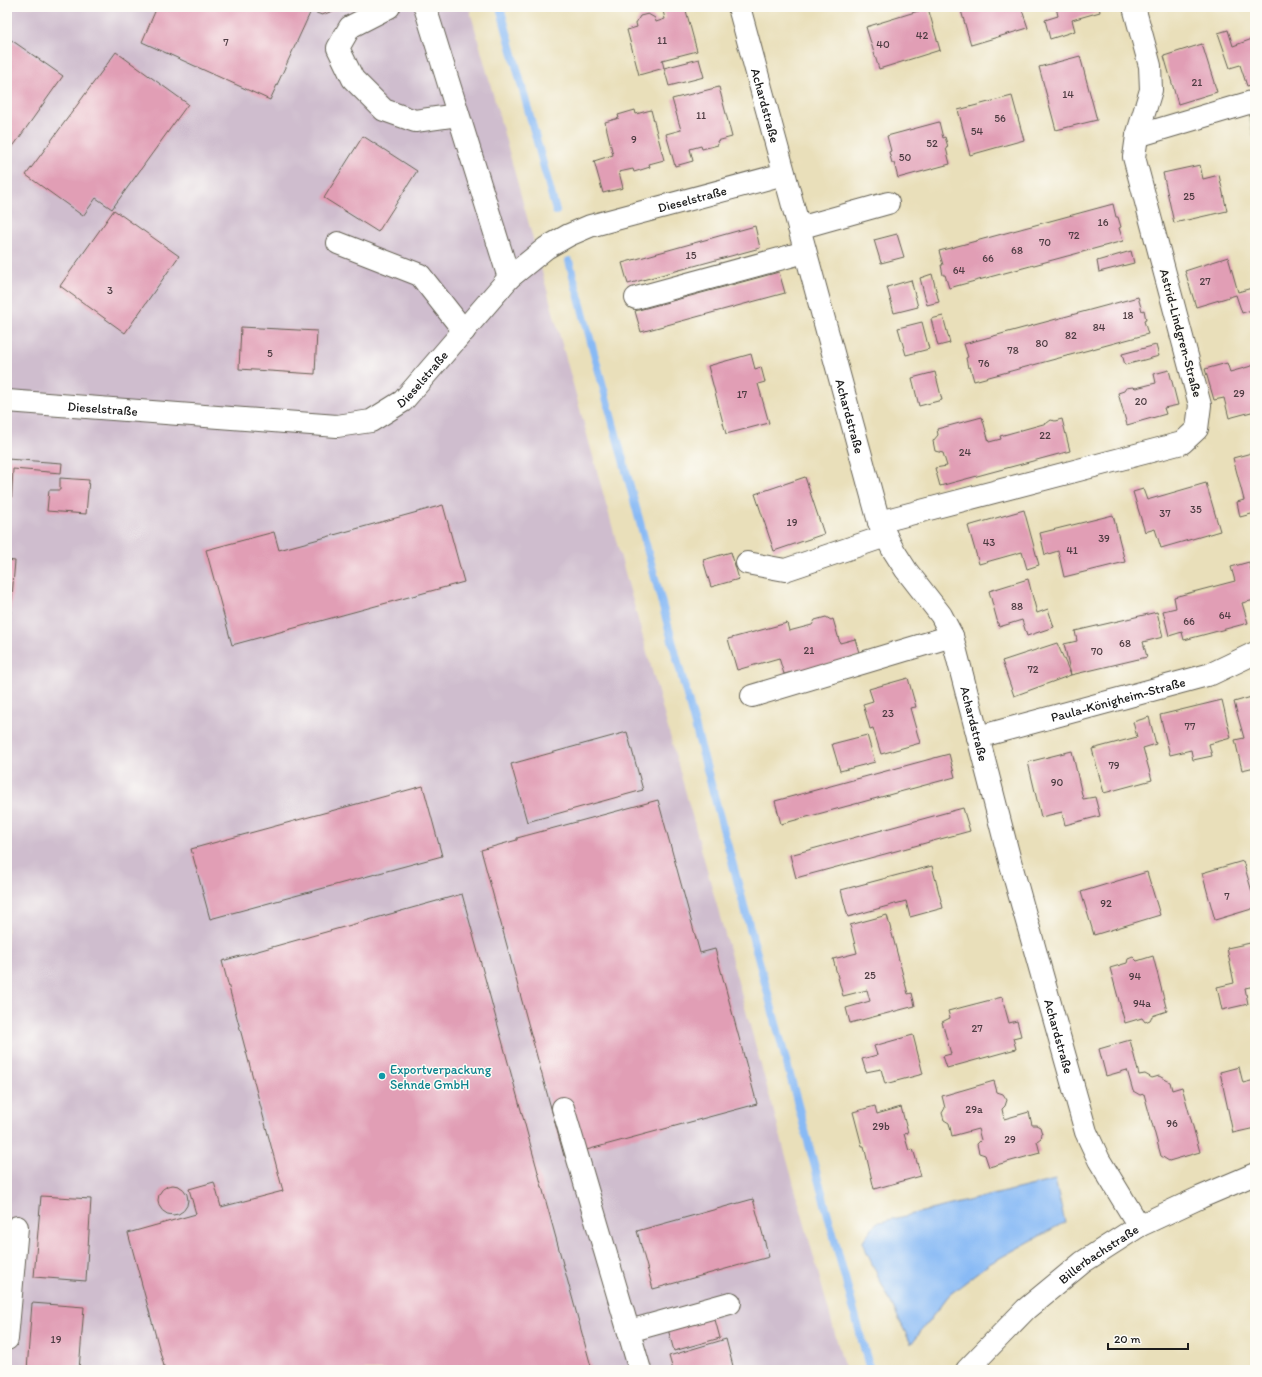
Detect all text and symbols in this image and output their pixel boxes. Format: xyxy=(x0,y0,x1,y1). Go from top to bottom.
house number: 42 xyxy=(916,29,928,42)
house number: 11 xyxy=(657,34,667,47)
house number: 7 xyxy=(223,36,229,49)
house number: 40 xyxy=(876,38,890,51)
street label: Achardstraße xyxy=(748,66,783,144)
house number: 21 xyxy=(1192,76,1202,89)
house number: 14 xyxy=(1062,88,1074,101)
house number: 11 xyxy=(696,109,706,122)
house number: 56 xyxy=(994,112,1006,125)
house number: 54 xyxy=(971,125,984,138)
house number: 9 xyxy=(631,133,637,146)
house number: 52 xyxy=(926,137,938,150)
house number: 50 xyxy=(899,151,911,164)
street label: Dieselstraße xyxy=(656,182,728,215)
house number: 25 xyxy=(1183,190,1195,203)
house number: 16 xyxy=(1098,216,1109,229)
house number: 72 xyxy=(1068,229,1080,242)
house number: 70 xyxy=(1039,236,1051,249)
house number: 68 xyxy=(1011,244,1023,257)
house number: 15 xyxy=(686,249,697,262)
house number: 66 xyxy=(982,252,994,265)
house number: 64 xyxy=(953,264,966,277)
street label: Astrid-Lindgren-Straße xyxy=(1157,267,1205,399)
house number: 27 xyxy=(1199,275,1211,288)
house number: 3 xyxy=(107,284,113,297)
house number: 18 xyxy=(1122,309,1134,322)
house number: 84 xyxy=(1093,321,1106,334)
house number: 82 xyxy=(1065,329,1077,342)
house number: 80 xyxy=(1036,337,1049,350)
house number: 78 xyxy=(1007,344,1019,357)
house number: 5 xyxy=(267,347,273,360)
street label: Dieselstraße xyxy=(394,347,451,411)
house number: 76 xyxy=(978,357,990,370)
street label: Achardstraße xyxy=(833,377,868,455)
house number: 29 xyxy=(1233,387,1245,400)
house number: 17 xyxy=(737,388,748,401)
house number: 20 xyxy=(1135,395,1148,408)
street label: Dieselstraße xyxy=(67,398,138,418)
house number: 22 xyxy=(1039,429,1051,442)
house number: 24 xyxy=(959,446,972,459)
house number: 35 xyxy=(1190,503,1202,516)
house number: 37 xyxy=(1159,507,1171,520)
house number: 19 xyxy=(787,516,798,529)
house number: 39 xyxy=(1098,532,1110,545)
house number: 43 xyxy=(983,536,995,549)
house number: 41 xyxy=(1066,544,1078,557)
house number: 88 xyxy=(1011,600,1023,613)
house number: 64 xyxy=(1219,609,1232,622)
house number: 66 xyxy=(1183,615,1195,628)
house number: 68 xyxy=(1119,637,1131,650)
house number: 21 xyxy=(804,644,814,657)
house number: 70 xyxy=(1091,645,1103,658)
house number: 72 xyxy=(1027,663,1039,676)
street label: Paula-Königheim-Straße xyxy=(1049,674,1187,725)
street label: Achardstraße xyxy=(958,685,991,763)
house number: 23 xyxy=(882,707,894,720)
house number: 77 xyxy=(1185,720,1196,733)
house number: 79 xyxy=(1108,759,1120,772)
house number: 90 xyxy=(1051,776,1063,789)
house number: 7 xyxy=(1224,890,1230,903)
house number: 92 xyxy=(1100,897,1112,910)
house number: 25 xyxy=(864,969,876,982)
house number: 94 xyxy=(1129,970,1142,983)
street label: Achardstraße xyxy=(1042,997,1077,1075)
house number: 94a xyxy=(1133,997,1151,1010)
house number: 27 xyxy=(971,1022,983,1035)
place label: Exportverpackung Sehnde GmbH xyxy=(390,1062,492,1092)
marker: Exportverpackung Sehnde GmbH xyxy=(377,1071,387,1081)
house number: 29a xyxy=(965,1103,983,1116)
house number: 96 xyxy=(1166,1117,1178,1130)
house number: 29b xyxy=(872,1120,890,1133)
house number: 29 xyxy=(1004,1133,1016,1146)
street label: Billerbachstraße xyxy=(1055,1221,1141,1287)
scale bar xyxy=(1108,1325,1188,1351)
text: 20 m xyxy=(1114,1332,1141,1346)
house number: 19 xyxy=(51,1333,62,1346)

